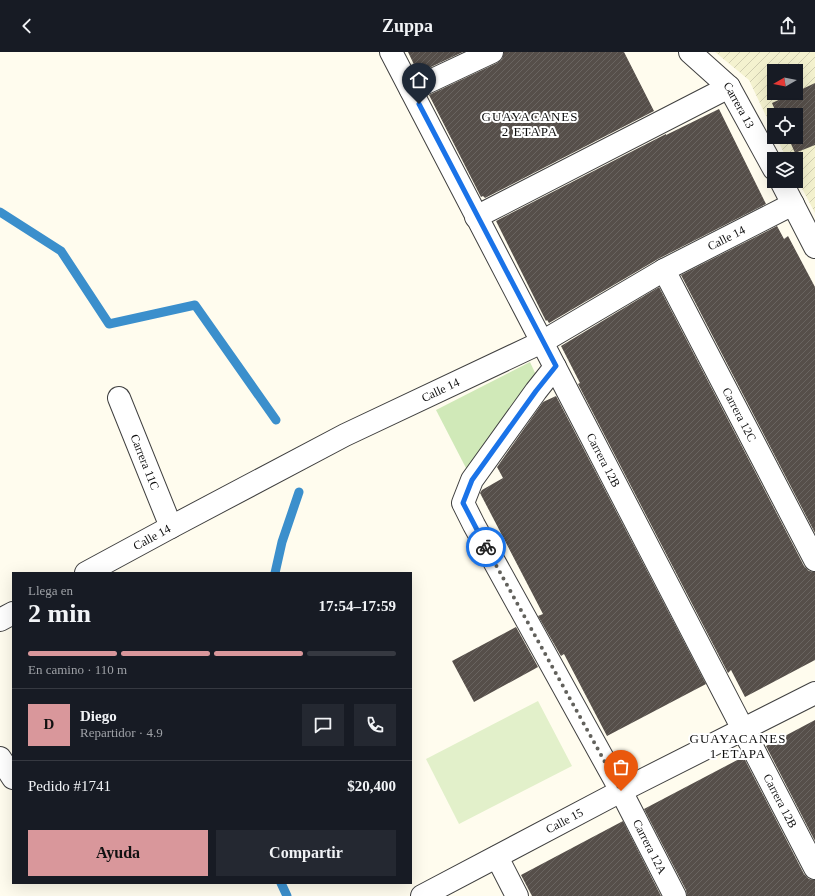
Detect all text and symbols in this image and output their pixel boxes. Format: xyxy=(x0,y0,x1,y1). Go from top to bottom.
icon: back xyxy=(16,15,38,37)
icon: share xyxy=(777,15,799,37)
text: Zuppa xyxy=(382,16,433,36)
pin xyxy=(402,63,436,104)
north arrow xyxy=(767,64,803,100)
map controls xyxy=(767,64,803,188)
icon: home xyxy=(408,69,430,91)
street label: Carrera 13 xyxy=(721,79,757,131)
button: locate xyxy=(767,108,803,144)
district label: GUAYACANES 2 ETAPA xyxy=(482,109,578,139)
button: layers xyxy=(767,152,803,188)
street label: Calle 14 xyxy=(705,223,747,254)
street label: Calle 14 xyxy=(419,375,462,405)
street label: Carrera 12C xyxy=(719,385,759,444)
street label: Carrera 12B xyxy=(583,431,623,489)
street label: Carrera 11C xyxy=(127,432,162,492)
street label: Calle 14 xyxy=(131,522,173,553)
courier xyxy=(466,527,506,567)
icon: bike xyxy=(475,536,497,558)
text: Llega en xyxy=(28,583,73,598)
text: 17:54–17:59 xyxy=(319,598,396,614)
text: 2 min xyxy=(28,599,91,628)
text: En camino · 110 m xyxy=(28,662,127,677)
button: chat xyxy=(302,704,344,746)
button: phone xyxy=(354,704,396,746)
text: Diego xyxy=(80,708,117,724)
text: D xyxy=(44,716,54,732)
text: Repartidor · 4.9 xyxy=(80,725,163,740)
district label: GUAYACANES 1 ETAPA xyxy=(690,731,786,761)
pin xyxy=(604,750,638,791)
icon: bag xyxy=(610,756,632,778)
street label: Carrera 12B xyxy=(760,771,800,830)
text: Pedido #1741 xyxy=(28,778,111,794)
text: $20,400 xyxy=(347,778,396,794)
street label: Calle 15 xyxy=(543,805,586,836)
street label: Carrera 12A xyxy=(630,817,670,877)
button: Ayuda xyxy=(28,830,208,876)
button: Compartir xyxy=(216,830,396,876)

